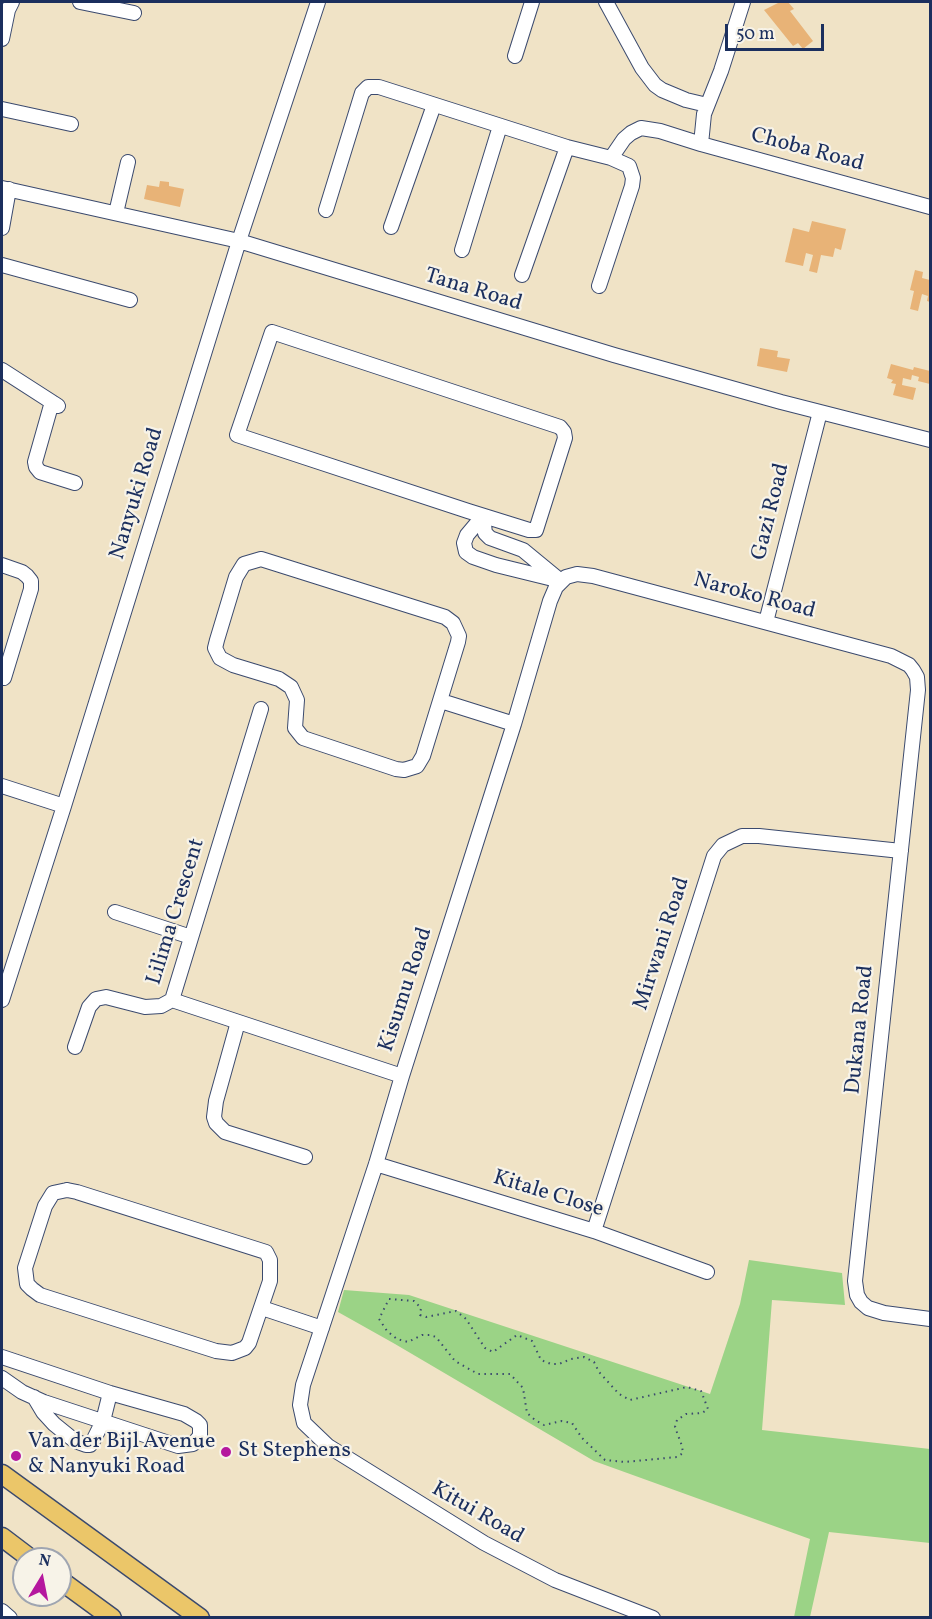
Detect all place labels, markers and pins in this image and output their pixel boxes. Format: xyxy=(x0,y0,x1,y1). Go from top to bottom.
place label: Van der Bijl Avenue & Nanyuki Road xyxy=(28,1430,215,1482)
place label: St Stephens xyxy=(238,1439,351,1465)
marker: St Stephens xyxy=(219,1445,233,1459)
marker: Van der Bijl Avenue & Nanyuki Road xyxy=(9,1449,23,1463)

